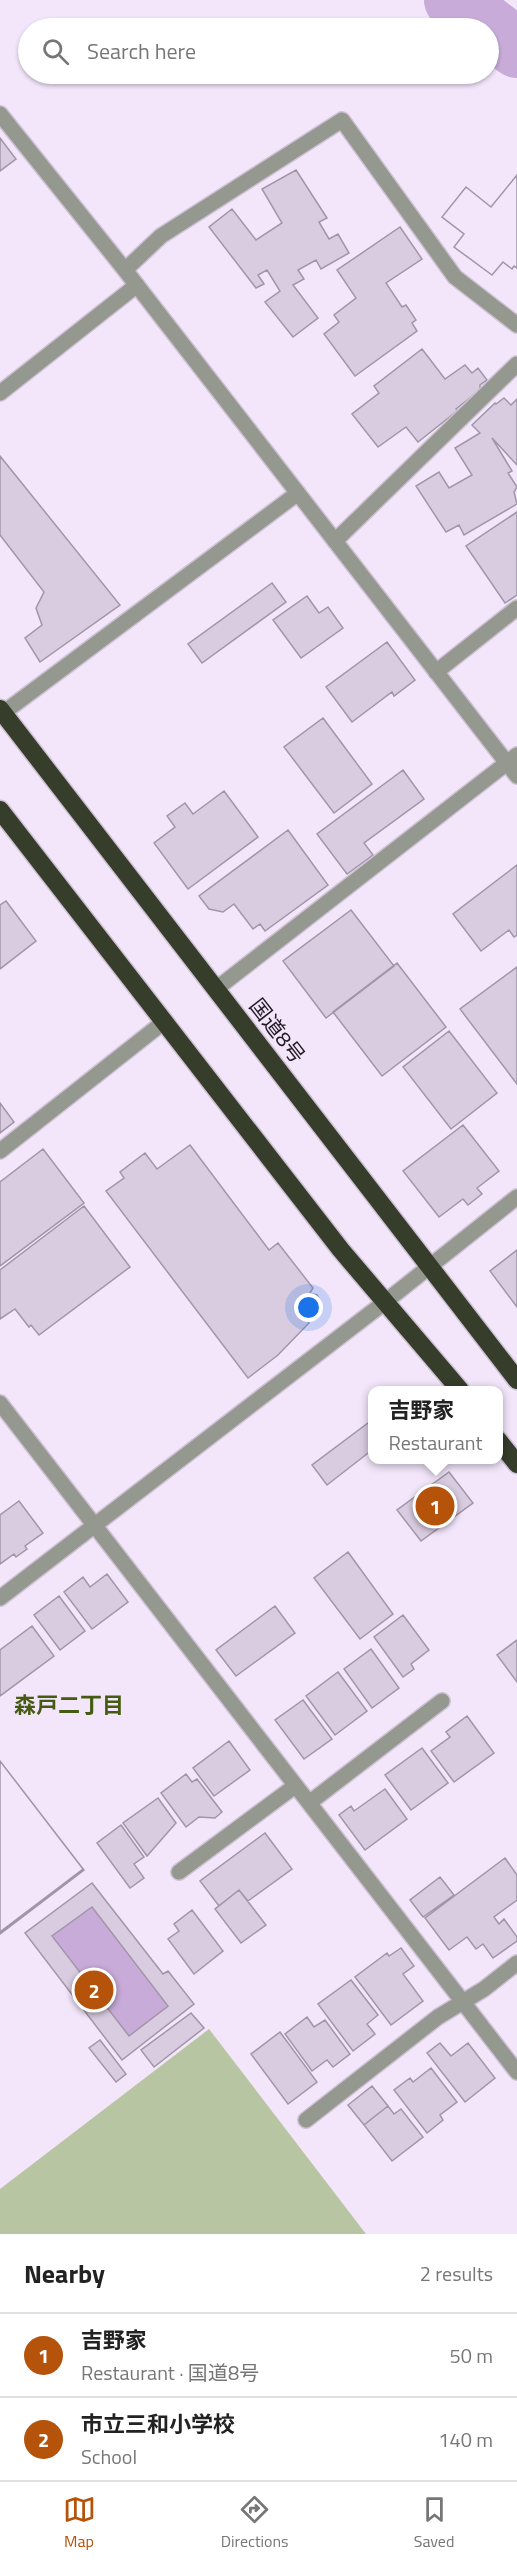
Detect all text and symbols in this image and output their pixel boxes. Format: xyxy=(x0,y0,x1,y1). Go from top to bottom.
search box xyxy=(18,18,499,84)
text: Search here xyxy=(87,34,196,68)
icon: search xyxy=(39,35,72,68)
street label: 国道8号 xyxy=(242,991,313,1070)
your location xyxy=(294,1293,323,1322)
popup xyxy=(368,1386,503,1464)
text: 吉野家 xyxy=(389,1393,455,1427)
text: Restaurant xyxy=(389,1427,482,1458)
pin: 1 xyxy=(416,1484,454,1528)
district label: 森戸二丁目 xyxy=(14,1688,124,1722)
pin: 2 xyxy=(74,1968,113,2012)
text: Nearby xyxy=(24,2254,105,2293)
text: 2 results xyxy=(420,2258,493,2289)
text: 吉野家 xyxy=(81,2323,147,2357)
text: 1 xyxy=(38,2340,49,2371)
text: 50 m xyxy=(449,2340,493,2371)
text: Restaurant · 国道8号 xyxy=(81,2357,259,2388)
text: 市立三和小学校 xyxy=(81,2407,235,2441)
text: 2 xyxy=(38,2424,49,2455)
text: 140 m xyxy=(438,2424,493,2455)
text: School xyxy=(81,2441,137,2472)
tab: Map xyxy=(63,2493,96,2553)
tab: Directions xyxy=(221,2493,289,2553)
tab: Saved xyxy=(414,2493,454,2553)

